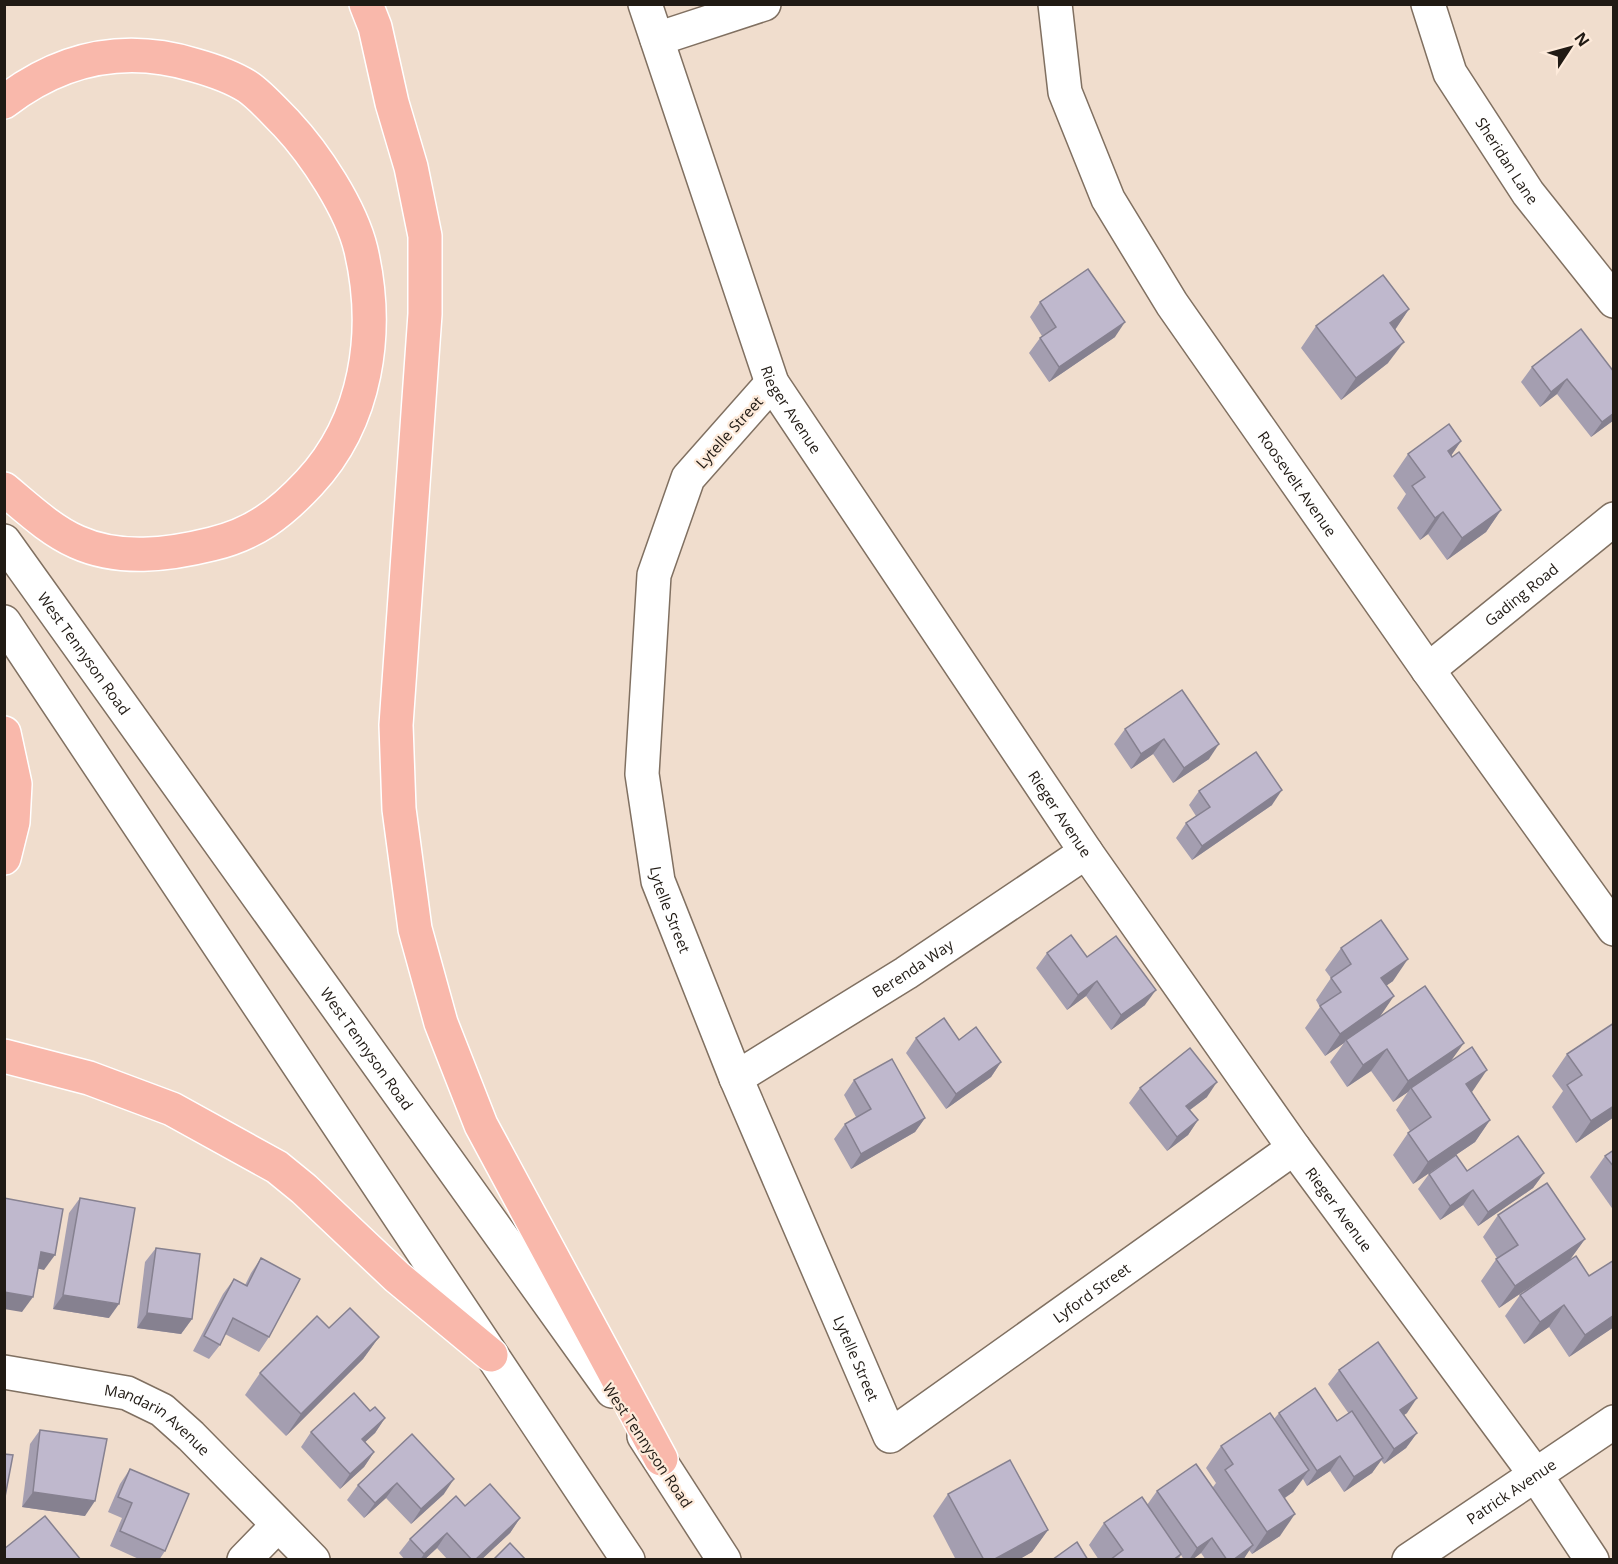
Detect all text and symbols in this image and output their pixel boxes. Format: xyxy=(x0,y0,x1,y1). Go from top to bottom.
north arrow xyxy=(1540,18,1600,78)
text: N xyxy=(1569,27,1595,51)
street label: Sheridan Lane xyxy=(1471,113,1543,208)
street label: Rieger Avenue xyxy=(757,363,826,457)
street label: Lytelle Street xyxy=(691,392,767,472)
street label: Roosevelt Avenue xyxy=(1254,427,1341,540)
street label: Gading Road xyxy=(1480,558,1562,630)
street label: West Tennyson Road xyxy=(34,588,135,719)
street label: Rieger Avenue xyxy=(1024,766,1097,861)
street label: Lytelle Street xyxy=(646,865,695,956)
street label: Berenda Way xyxy=(868,934,957,1002)
street label: West Tennyson Road xyxy=(316,983,418,1114)
street label: Rieger Avenue xyxy=(1301,1163,1377,1256)
street label: Lyford Street xyxy=(1049,1258,1134,1327)
street label: Lytelle Street xyxy=(829,1312,884,1404)
street label: Mandarin Avenue xyxy=(103,1379,214,1460)
street label: West Tennyson Road xyxy=(599,1379,697,1511)
street label: Patrick Avenue xyxy=(1462,1454,1560,1529)

